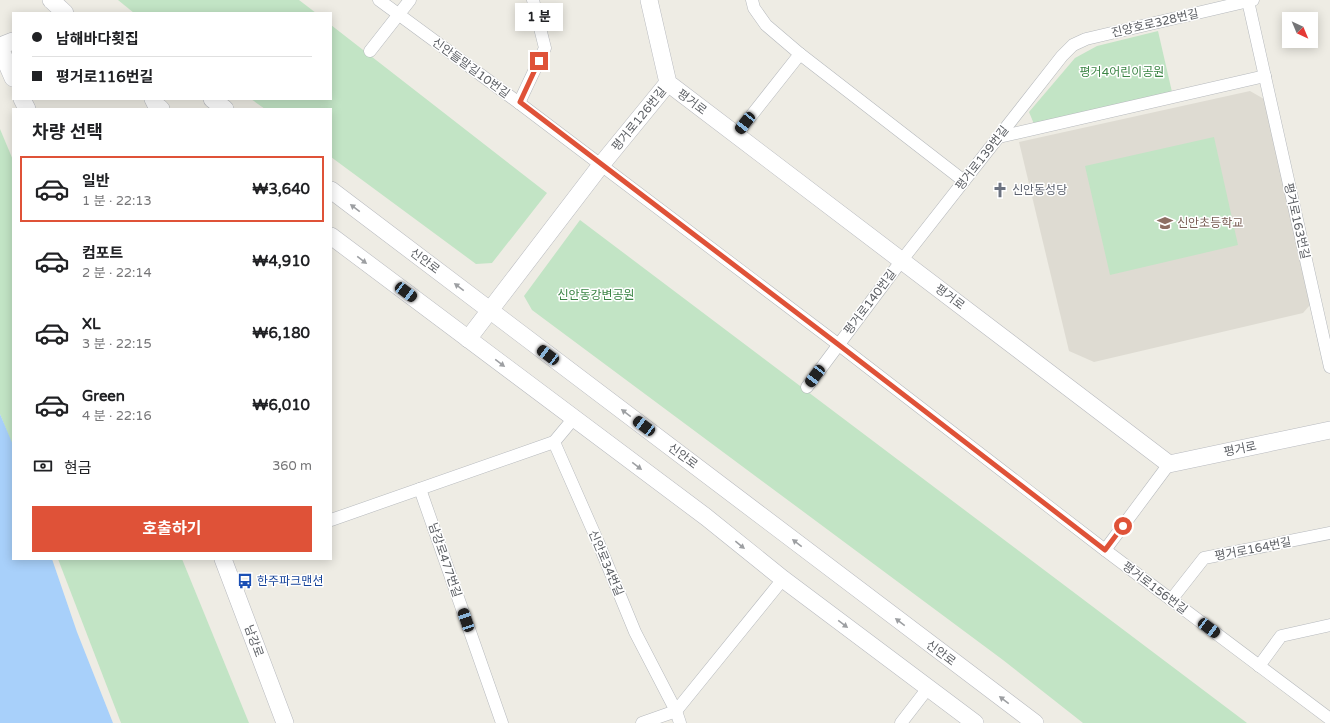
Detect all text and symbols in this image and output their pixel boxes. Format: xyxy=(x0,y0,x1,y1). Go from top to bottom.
callout: 1 분 xyxy=(515,3,563,31)
street label: 진양호로328번길 xyxy=(1110,6,1200,40)
text: 1 분 xyxy=(527,9,551,25)
north arrow xyxy=(1282,12,1318,48)
map controls xyxy=(1282,12,1318,48)
text: 남해바다횟집 xyxy=(56,30,139,48)
street label: 신안들말길10번길 xyxy=(430,35,512,101)
route end xyxy=(530,52,548,70)
park label: 평거4어린이공원 xyxy=(1080,65,1164,79)
text: 평거로116번길 xyxy=(56,68,153,86)
street label: 평거로126번길 xyxy=(609,84,669,154)
street label: 평거로 xyxy=(675,86,709,118)
car xyxy=(733,110,757,136)
text: 차량 선택 xyxy=(32,121,103,143)
street label: 평거로139번길 xyxy=(953,123,1011,193)
icon: car xyxy=(34,171,70,207)
text: 일반 xyxy=(82,172,110,190)
text: ₩3,640 xyxy=(252,180,310,198)
church icon: 신안동성당 xyxy=(991,181,1009,199)
street label: 평거로163번길 xyxy=(1281,182,1313,260)
place label: 신안동성당 xyxy=(1012,183,1067,197)
text: 1 분 · 22:13 xyxy=(82,193,152,209)
one-way arrow xyxy=(350,204,361,212)
school or university icon: 신안초등학교 xyxy=(1156,214,1174,232)
place label: 신안초등학교 xyxy=(1177,216,1243,230)
icon: car xyxy=(34,243,70,279)
text: 컴포트 xyxy=(82,244,123,262)
street label: 신안로 xyxy=(408,245,442,277)
text: ₩4,910 xyxy=(252,252,310,270)
one-way arrow xyxy=(357,255,368,264)
text: 2 분 · 22:14 xyxy=(82,265,152,281)
street label: 평거로140번길 xyxy=(841,267,899,337)
car xyxy=(393,280,419,304)
street label: 평거로 xyxy=(933,281,967,313)
one-way arrow xyxy=(453,283,464,291)
park label: 신안동강변공원 xyxy=(557,288,635,302)
icon: car xyxy=(34,315,70,351)
text: XL xyxy=(82,315,101,333)
text: ₩6,180 xyxy=(252,324,310,342)
text: 3 분 · 22:15 xyxy=(82,336,152,352)
car xyxy=(535,343,561,367)
one-way arrow xyxy=(494,358,505,367)
car xyxy=(803,363,827,389)
icon: car xyxy=(34,387,70,423)
text: Green xyxy=(82,387,125,405)
text: ₩6,010 xyxy=(252,396,310,414)
text: 4 분 · 22:16 xyxy=(82,408,152,424)
one-way arrow xyxy=(621,409,632,418)
car xyxy=(631,414,657,438)
street label: 평거로 xyxy=(1222,439,1258,459)
street label: 신안로 xyxy=(666,440,700,472)
icon: cash xyxy=(32,455,54,477)
text: 360 m xyxy=(272,458,312,474)
text: 현금 xyxy=(64,459,92,477)
one-way arrow xyxy=(632,462,643,470)
button: 호출하기 xyxy=(32,506,312,552)
route start xyxy=(1114,517,1132,535)
street label: 남강로477번길 xyxy=(426,521,464,599)
street label: 신안로34번길 xyxy=(586,528,626,598)
street label: 평거로164번길 xyxy=(1213,535,1293,563)
one-way arrow xyxy=(791,539,802,547)
one-way arrow xyxy=(735,541,746,549)
street label: 평거로156번길 xyxy=(1120,559,1190,617)
bus stop icon: 한주파크맨션 xyxy=(236,572,254,590)
place label: 한주파크맨션 xyxy=(257,574,323,588)
car xyxy=(456,607,476,633)
car xyxy=(1196,616,1222,640)
one-way arrow xyxy=(895,617,906,626)
one-way arrow xyxy=(838,620,849,629)
street label: 남강로 xyxy=(242,623,266,659)
street label: 신안로 xyxy=(924,637,958,669)
one-way arrow xyxy=(999,696,1010,704)

